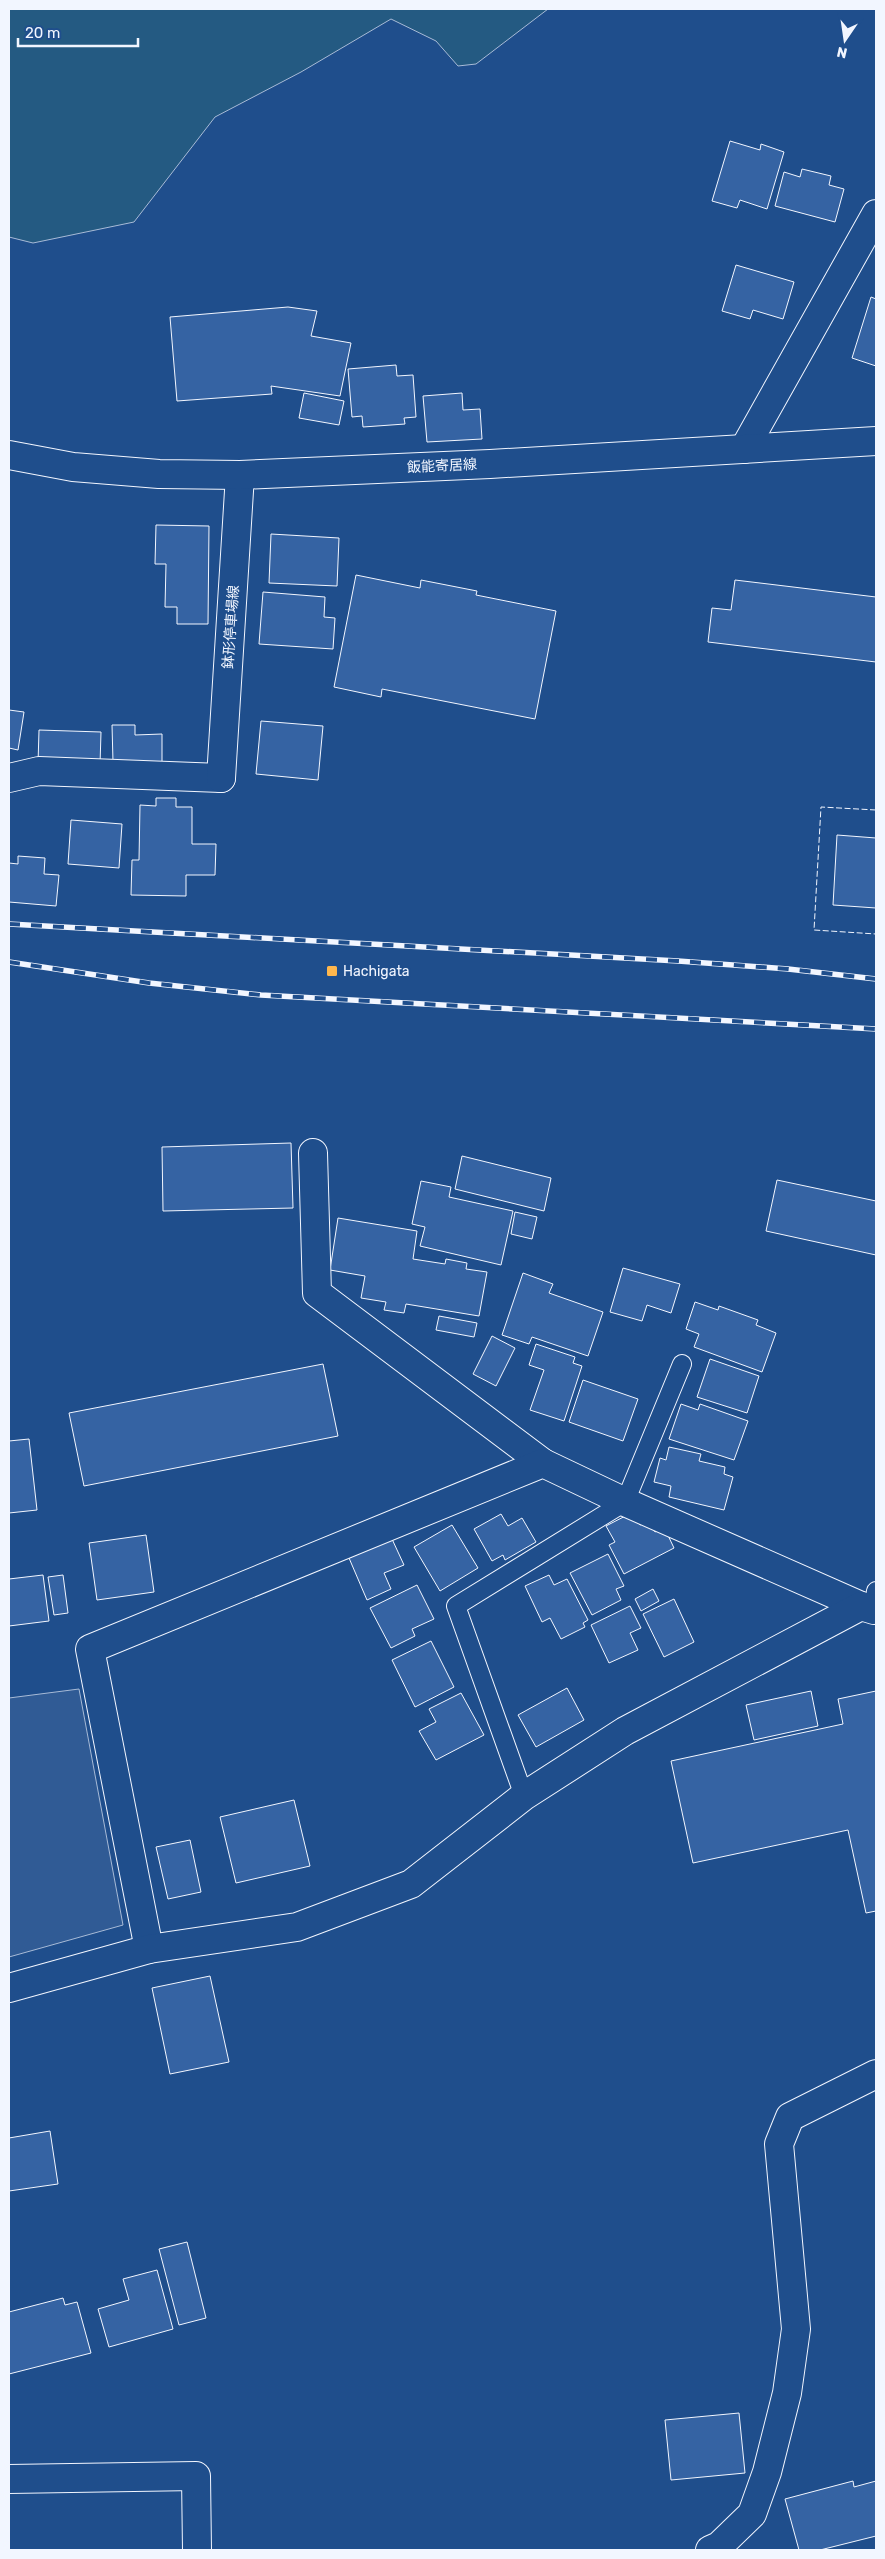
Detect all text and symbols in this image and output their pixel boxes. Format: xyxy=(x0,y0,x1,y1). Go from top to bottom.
scale bar xyxy=(18,15,138,47)
north arrow xyxy=(820,15,870,65)
text: 20 m xyxy=(25,24,60,42)
text: N xyxy=(835,43,849,62)
street label: 飯能寄居線 xyxy=(407,456,477,476)
street label: 鉢形停車場線 xyxy=(220,585,242,669)
place label: Hachigata xyxy=(343,963,410,980)
marker: Hachigata xyxy=(325,964,339,978)

